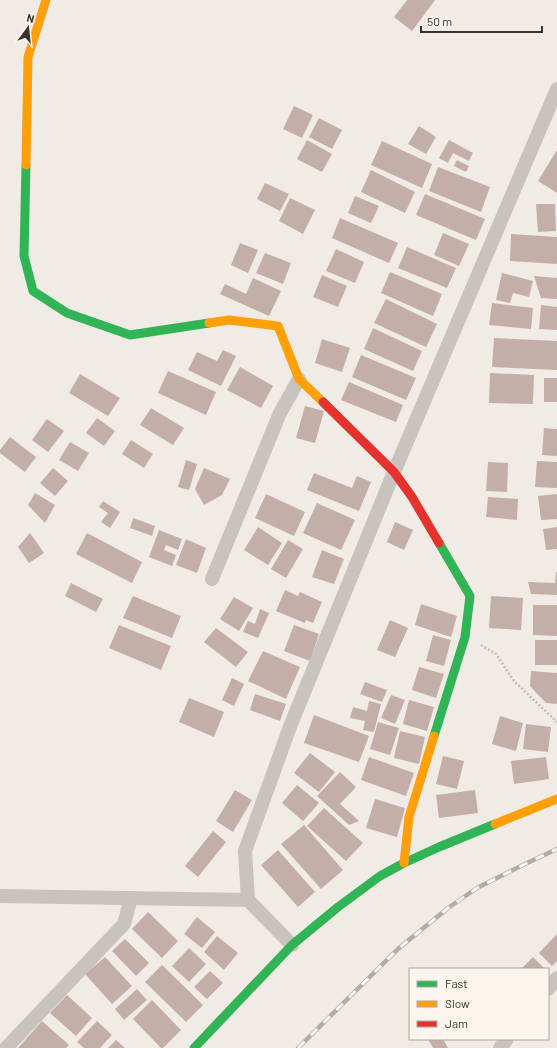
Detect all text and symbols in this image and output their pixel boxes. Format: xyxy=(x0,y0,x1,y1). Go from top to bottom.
north arrow xyxy=(8,8,48,48)
scale bar xyxy=(421,8,542,34)
text: N xyxy=(25,11,36,25)
text: 50 m xyxy=(427,14,452,28)
legend xyxy=(409,968,549,1040)
text: Fast xyxy=(445,976,468,990)
text: Slow xyxy=(445,996,470,1010)
text: Jam xyxy=(445,1016,468,1030)

